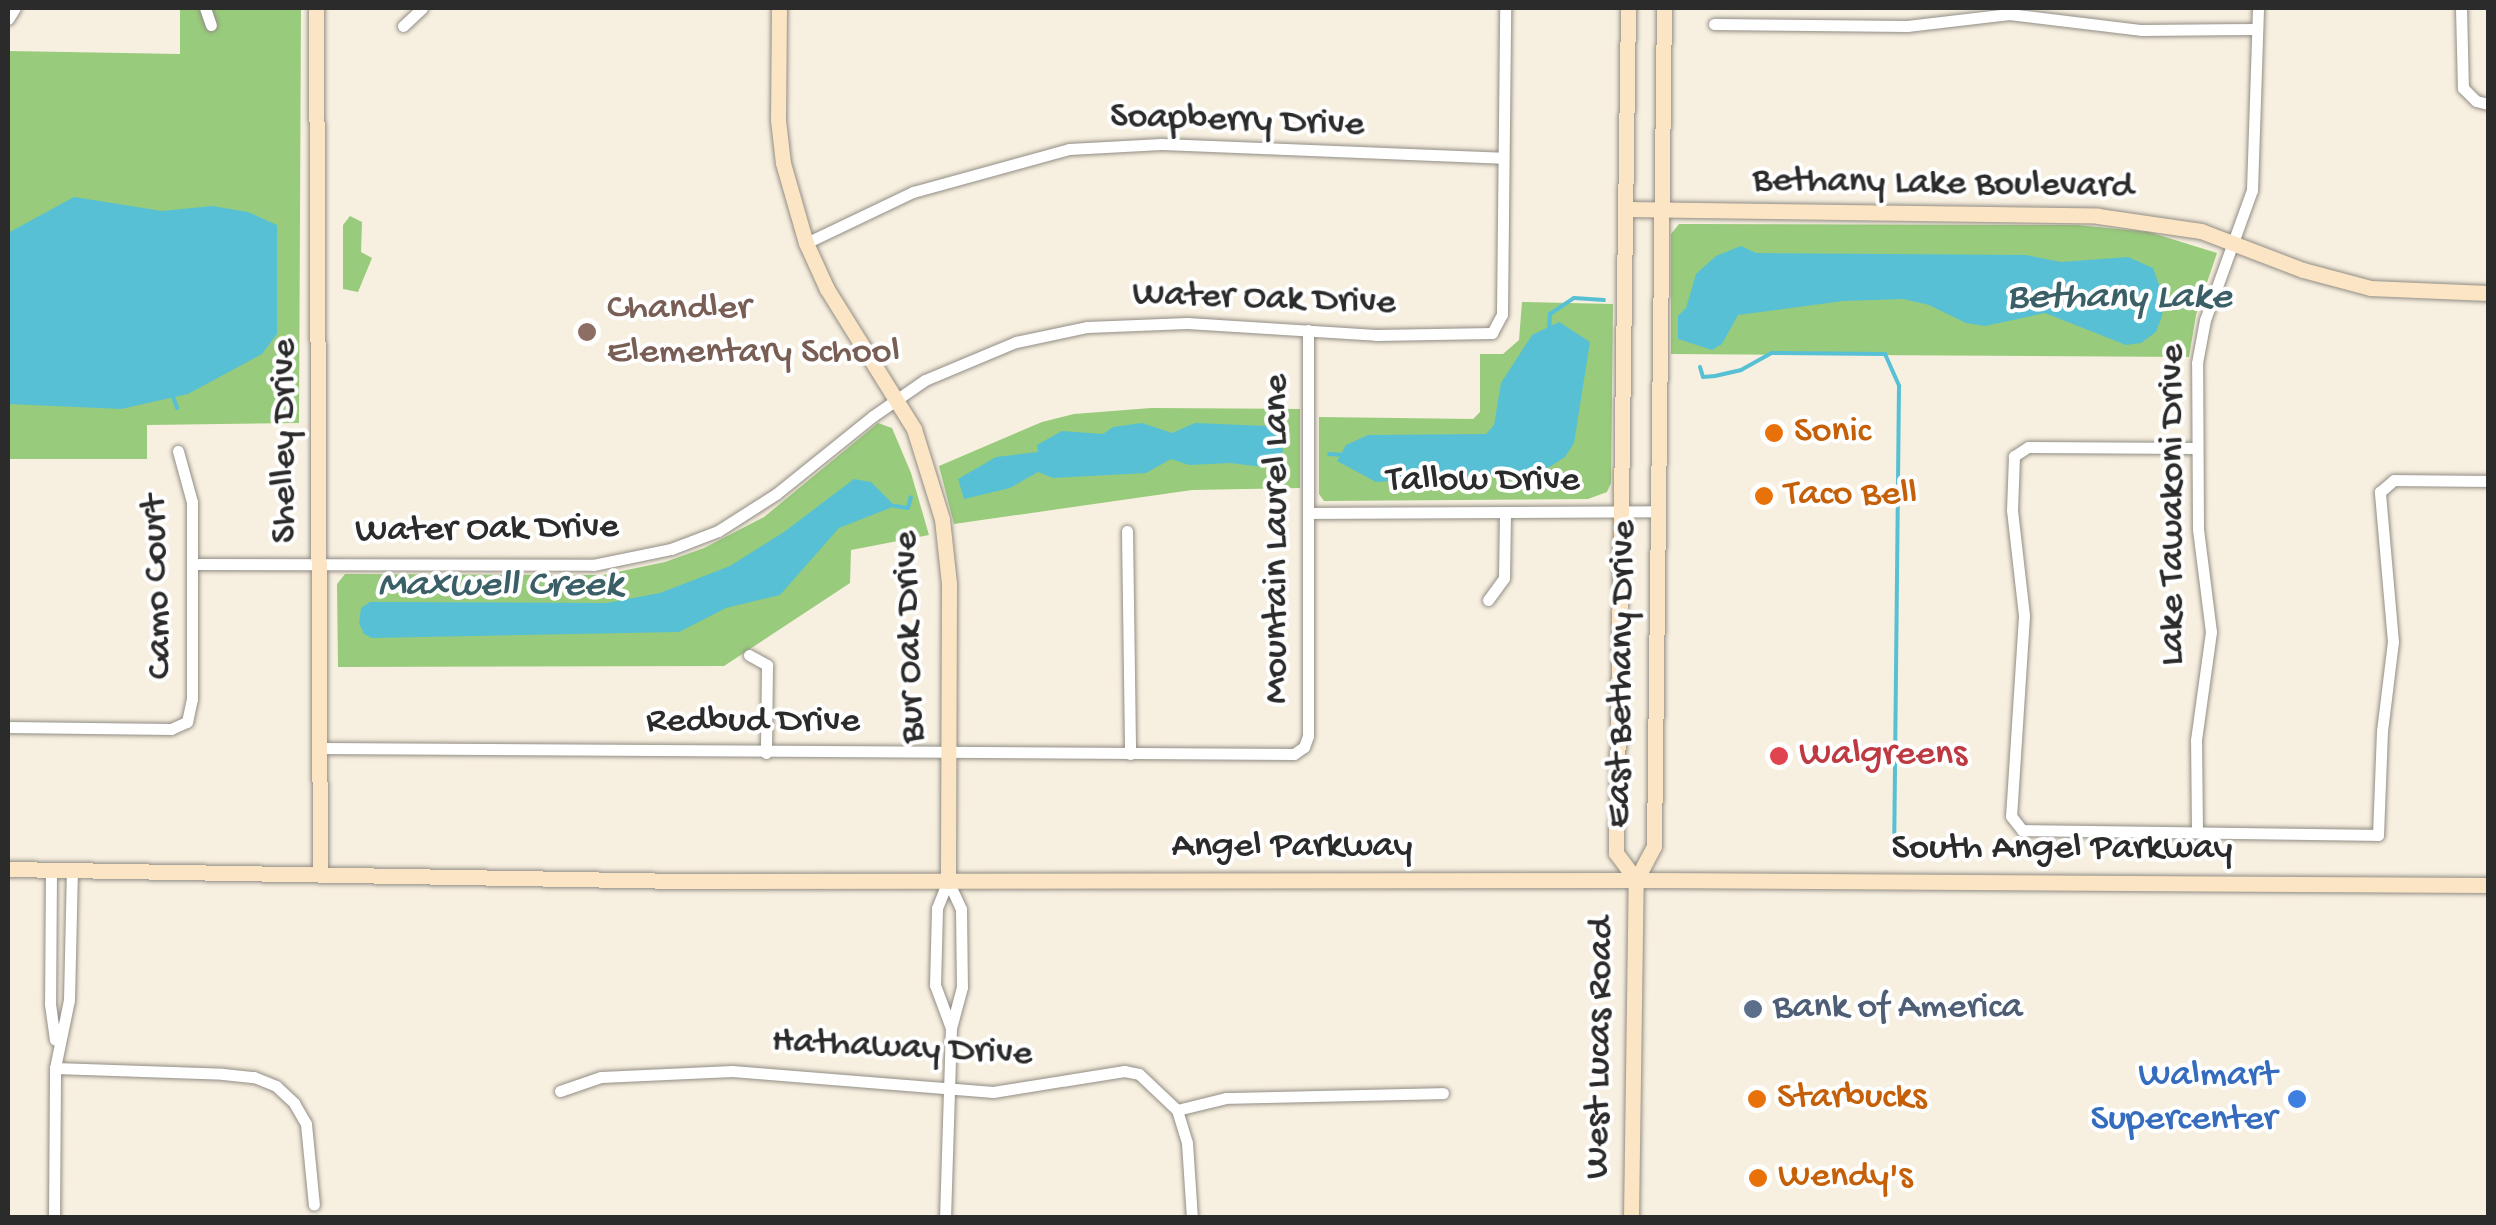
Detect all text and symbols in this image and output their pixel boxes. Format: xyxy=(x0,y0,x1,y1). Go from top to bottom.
street label: Soapberry Drive xyxy=(1109,95,1365,149)
street label: Bethany Lake Boulevard xyxy=(1752,159,2134,211)
street label: Water Oak Drive xyxy=(1131,273,1397,327)
water label: Bethany Lake xyxy=(2007,275,2231,323)
place label: Chandler Elementary School xyxy=(607,287,900,376)
marker: Chandler Elementary School xyxy=(576,321,598,343)
street label: Shelley Drive xyxy=(263,339,309,543)
street label: Lake Tawakoni Drive xyxy=(2151,344,2197,666)
street label: Mountain Laurel Lane xyxy=(1255,374,1301,704)
place label: Sonic xyxy=(1794,410,1871,456)
marker: Sonic xyxy=(1763,422,1785,444)
street label: Tallow Drive xyxy=(1386,459,1580,505)
place label: Taco Bell xyxy=(1784,473,1917,519)
marker: Taco Bell xyxy=(1753,485,1775,507)
street label: Camo Court xyxy=(133,494,185,680)
street label: Water Oak Drive xyxy=(355,506,619,556)
street label: East Bethany Drive xyxy=(1598,520,1648,828)
street label: Bur Oak Drive xyxy=(885,530,937,744)
water label: Maxwell Creek xyxy=(378,563,622,611)
street label: Redbud Drive xyxy=(646,700,860,746)
place label: Walgreens xyxy=(1799,733,1967,779)
marker: Walgreens xyxy=(1768,745,1790,767)
street label: Angel Parkway xyxy=(1172,825,1412,871)
street label: South Angel Parkway xyxy=(1892,827,2232,873)
street label: West Lucas Road xyxy=(1576,917,1626,1179)
place label: Bank of America xyxy=(1773,986,2023,1032)
marker: Bank of America xyxy=(1742,998,1764,1020)
street label: Hathaway Drive xyxy=(771,1019,1033,1079)
place label: Walmart Supercenter xyxy=(2091,1054,2277,1144)
place label: Starbucks xyxy=(1777,1076,1926,1122)
marker: Starbucks xyxy=(1746,1088,1768,1110)
marker: Walmart Supercenter xyxy=(2286,1088,2308,1110)
place label: Wendy's xyxy=(1778,1155,1913,1201)
marker: Wendy's xyxy=(1747,1167,1769,1189)

